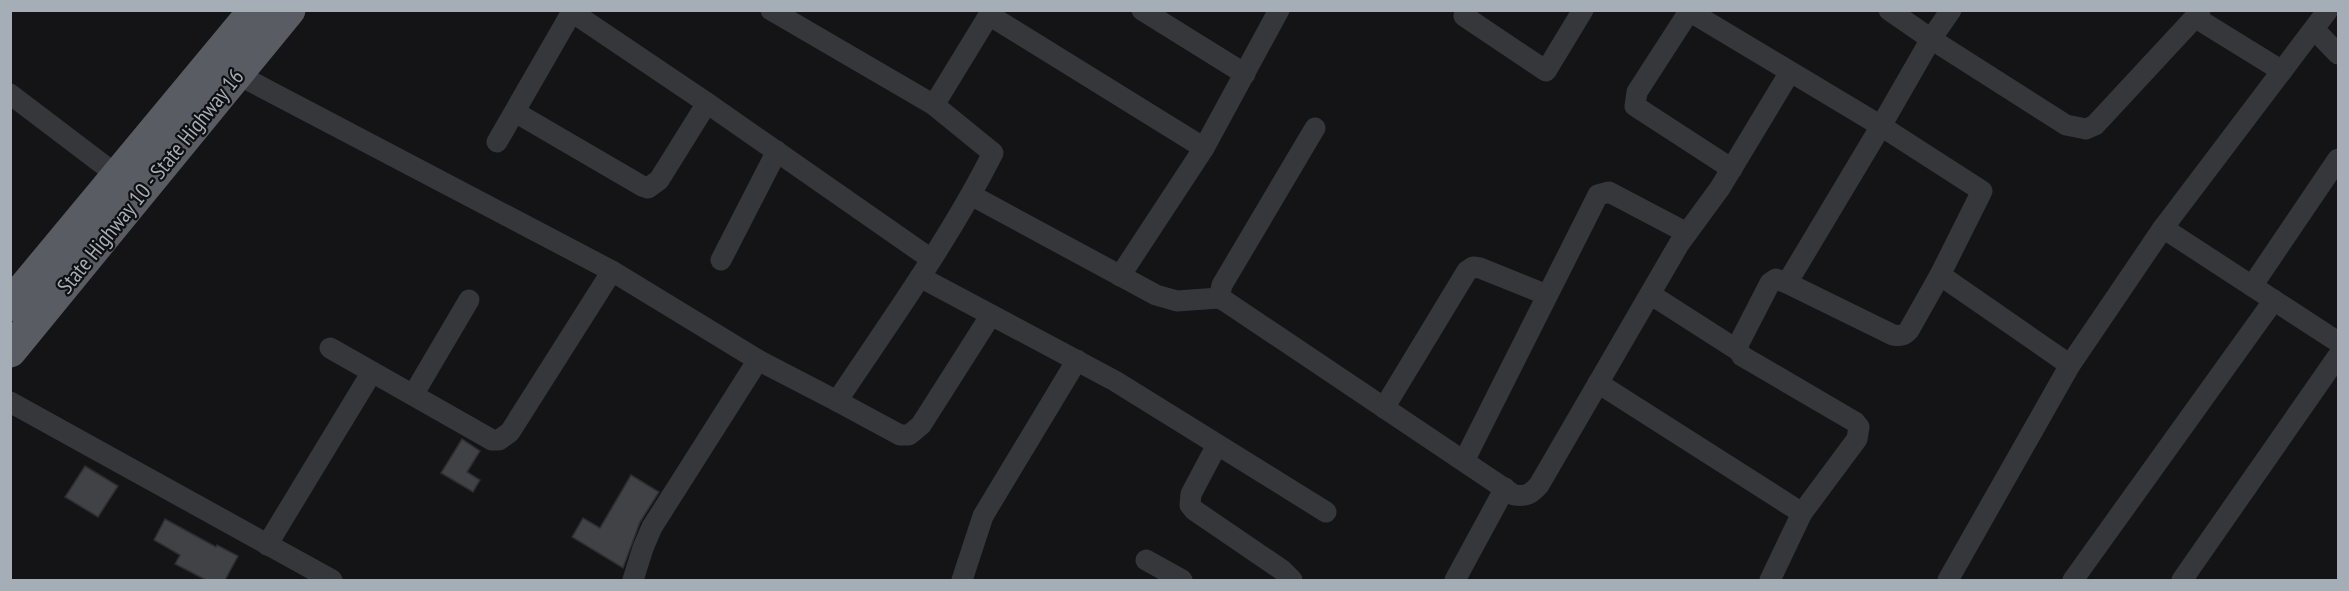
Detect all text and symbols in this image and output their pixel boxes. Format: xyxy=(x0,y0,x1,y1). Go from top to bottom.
street label: State Highway 10 - State Highway 16 xyxy=(51,63,249,299)

